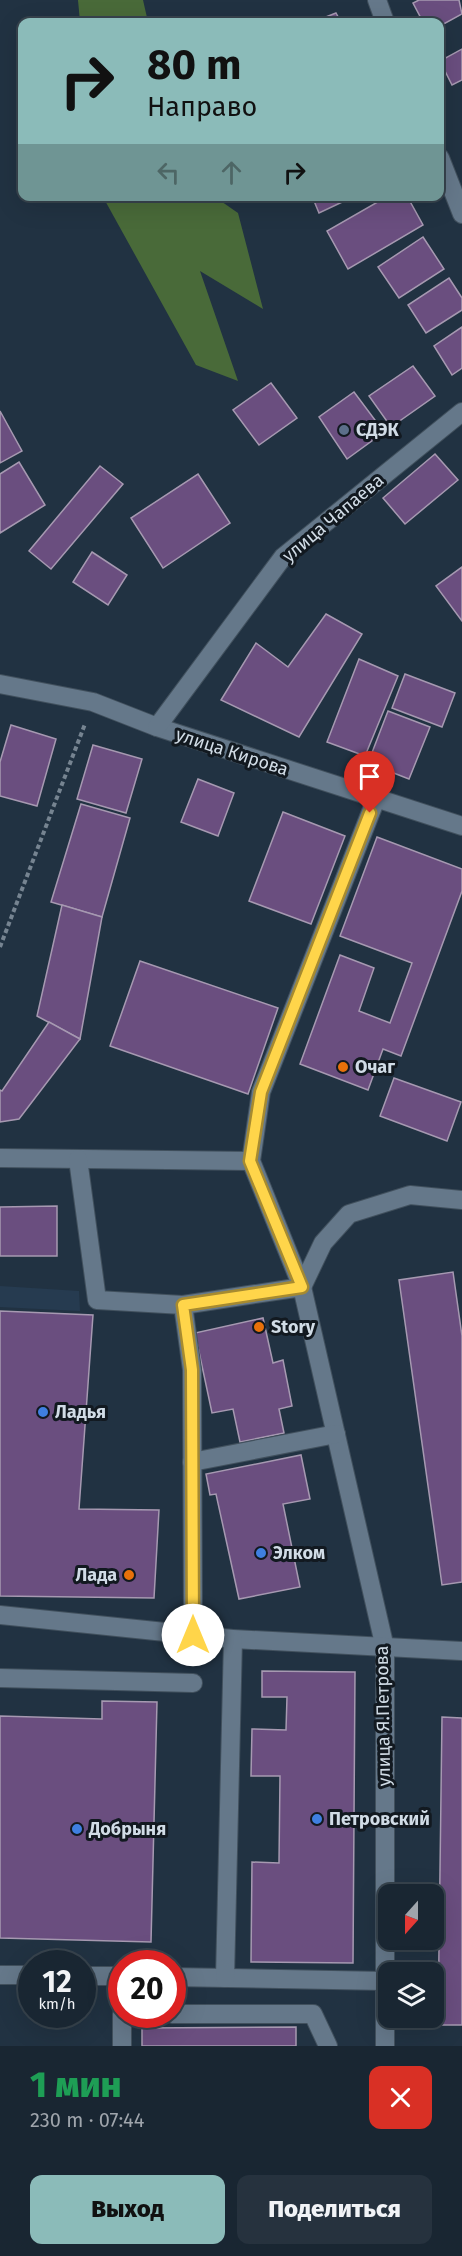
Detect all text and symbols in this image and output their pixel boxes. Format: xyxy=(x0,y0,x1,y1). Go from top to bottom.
text: 80 m xyxy=(147,40,241,90)
icon: right xyxy=(48,42,126,120)
text: Направо xyxy=(147,91,257,123)
icon: left xyxy=(152,156,185,189)
icon: ahead xyxy=(215,156,248,189)
icon: right xyxy=(278,156,311,189)
place label: СДЭК xyxy=(356,419,399,441)
marker: СДЭК xyxy=(337,423,351,437)
street label: улица Чапаева xyxy=(278,469,388,567)
street label: улица Кирова xyxy=(173,723,291,781)
pin xyxy=(344,751,395,813)
icon: arrive xyxy=(353,760,386,793)
place label: Очаг xyxy=(355,1056,395,1078)
marker: Очаг xyxy=(336,1060,350,1074)
place label: Story xyxy=(271,1316,316,1338)
marker: Story xyxy=(252,1320,266,1334)
place label: Ладья xyxy=(55,1401,106,1423)
marker: Ладья xyxy=(36,1405,50,1419)
place label: Элком xyxy=(273,1542,325,1564)
marker: Элком xyxy=(254,1546,268,1560)
place label: Лада xyxy=(75,1564,117,1586)
marker: Лада xyxy=(122,1568,136,1582)
position arrow xyxy=(161,1603,225,1667)
street label: улица Я.Петрова xyxy=(371,1645,395,1787)
place label: Петровский xyxy=(329,1808,430,1830)
marker: Петровский xyxy=(310,1812,324,1826)
place label: Добрыня xyxy=(88,1818,166,1840)
marker: Добрыня xyxy=(70,1822,84,1836)
north arrow xyxy=(378,1884,444,1950)
map controls xyxy=(378,1884,444,2028)
speed limit sign: 20 xyxy=(108,1950,186,2028)
button: layers xyxy=(378,1962,444,2028)
text: 12 xyxy=(42,1964,72,2000)
text: km/h xyxy=(38,1995,76,2013)
text: 1 мин xyxy=(30,2063,122,2107)
button: close xyxy=(369,2066,432,2129)
text: 230 m · 07:44 xyxy=(30,2108,144,2132)
button: Выход xyxy=(30,2175,225,2244)
button: Поделиться xyxy=(237,2175,432,2244)

